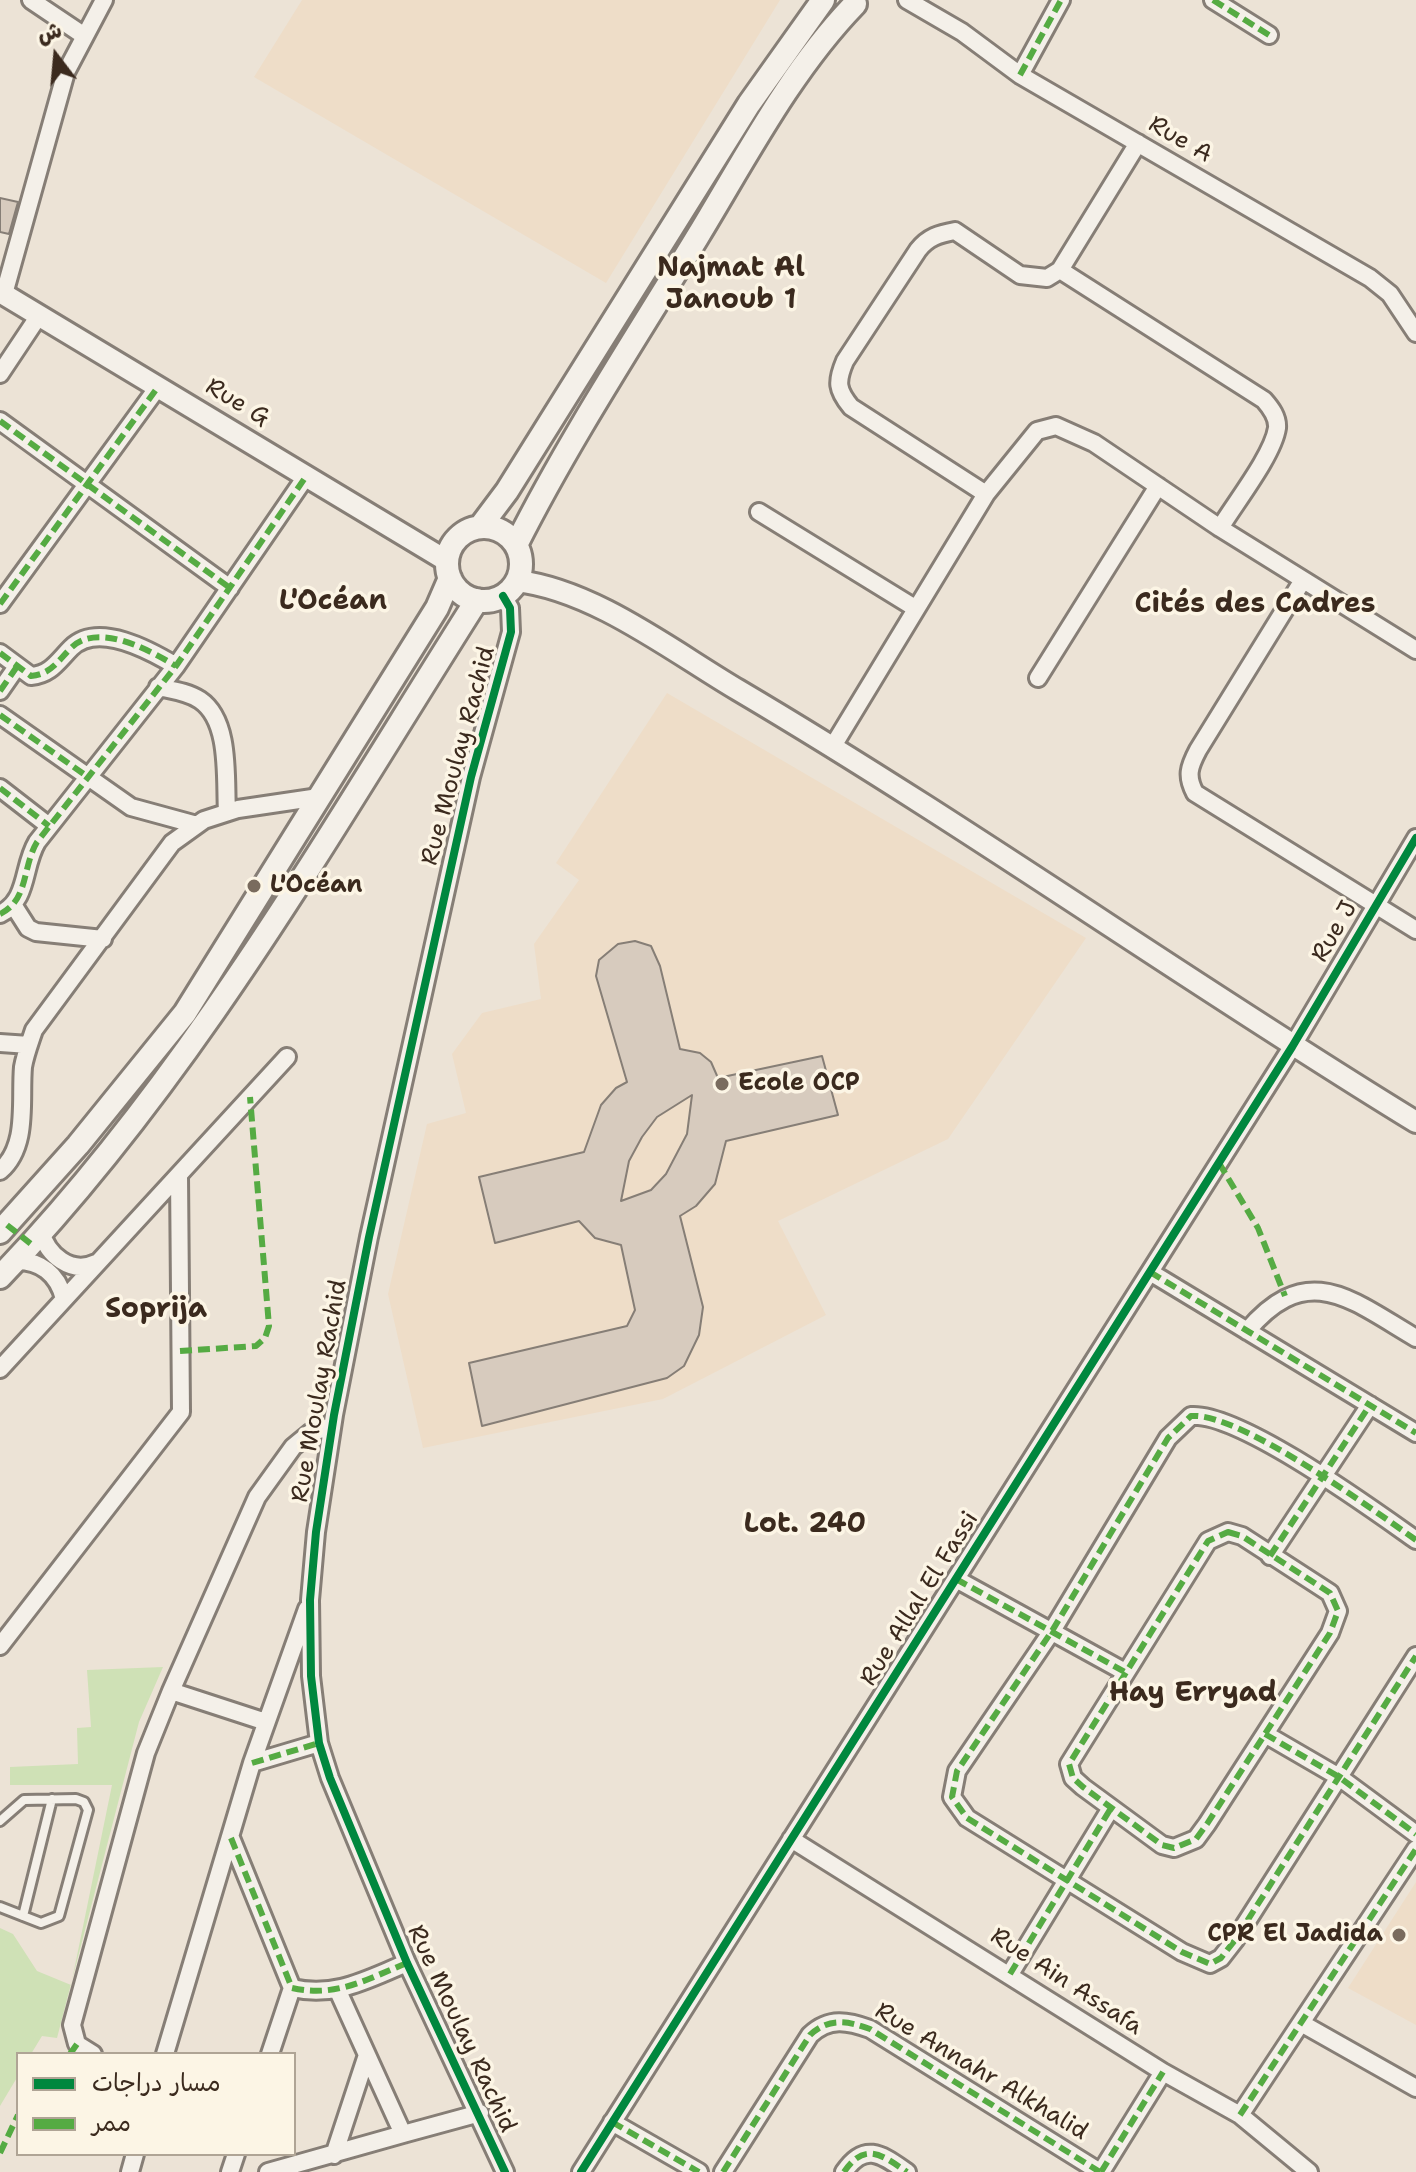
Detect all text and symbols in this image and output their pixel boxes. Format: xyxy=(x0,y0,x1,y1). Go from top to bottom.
text: ش xyxy=(34,15,65,50)
north arrow xyxy=(16,16,96,96)
street label: Rue A xyxy=(1143,110,1217,170)
district label: Najmat Al Janoub 1 xyxy=(657,252,805,318)
street label: Rue G xyxy=(200,373,274,433)
district label: L'Océan xyxy=(279,585,387,619)
district label: Cités des Cadres xyxy=(1134,588,1376,622)
street label: Rue Moulay Rachid xyxy=(416,643,502,869)
place label: L'Océan xyxy=(270,872,363,900)
marker: L'Océan xyxy=(245,877,263,895)
street label: Rue J xyxy=(1306,896,1364,968)
place label: Ecole OCP xyxy=(738,1070,860,1098)
marker: Ecole OCP xyxy=(713,1075,731,1093)
street label: Rue Moulay Rachid xyxy=(286,1277,354,1505)
district label: Soprija xyxy=(105,1293,207,1327)
street label: Rue Allal El Fassi xyxy=(855,1507,985,1691)
district label: Lot. 240 xyxy=(744,1508,866,1542)
district label: Hay Erryad xyxy=(1109,1677,1277,1711)
street label: Rue Moulay Rachid xyxy=(400,1921,522,2137)
place label: CPR El Jadida xyxy=(1207,1921,1383,1949)
street label: Rue Ain Assafa xyxy=(985,1922,1147,2042)
marker: CPR El Jadida xyxy=(1390,1926,1408,1944)
street label: Rue Annahr Alkhalid xyxy=(869,1997,1093,2147)
legend xyxy=(16,2052,296,2156)
text: مسار دراجات xyxy=(92,2067,221,2099)
text: ممر xyxy=(92,2107,131,2139)

